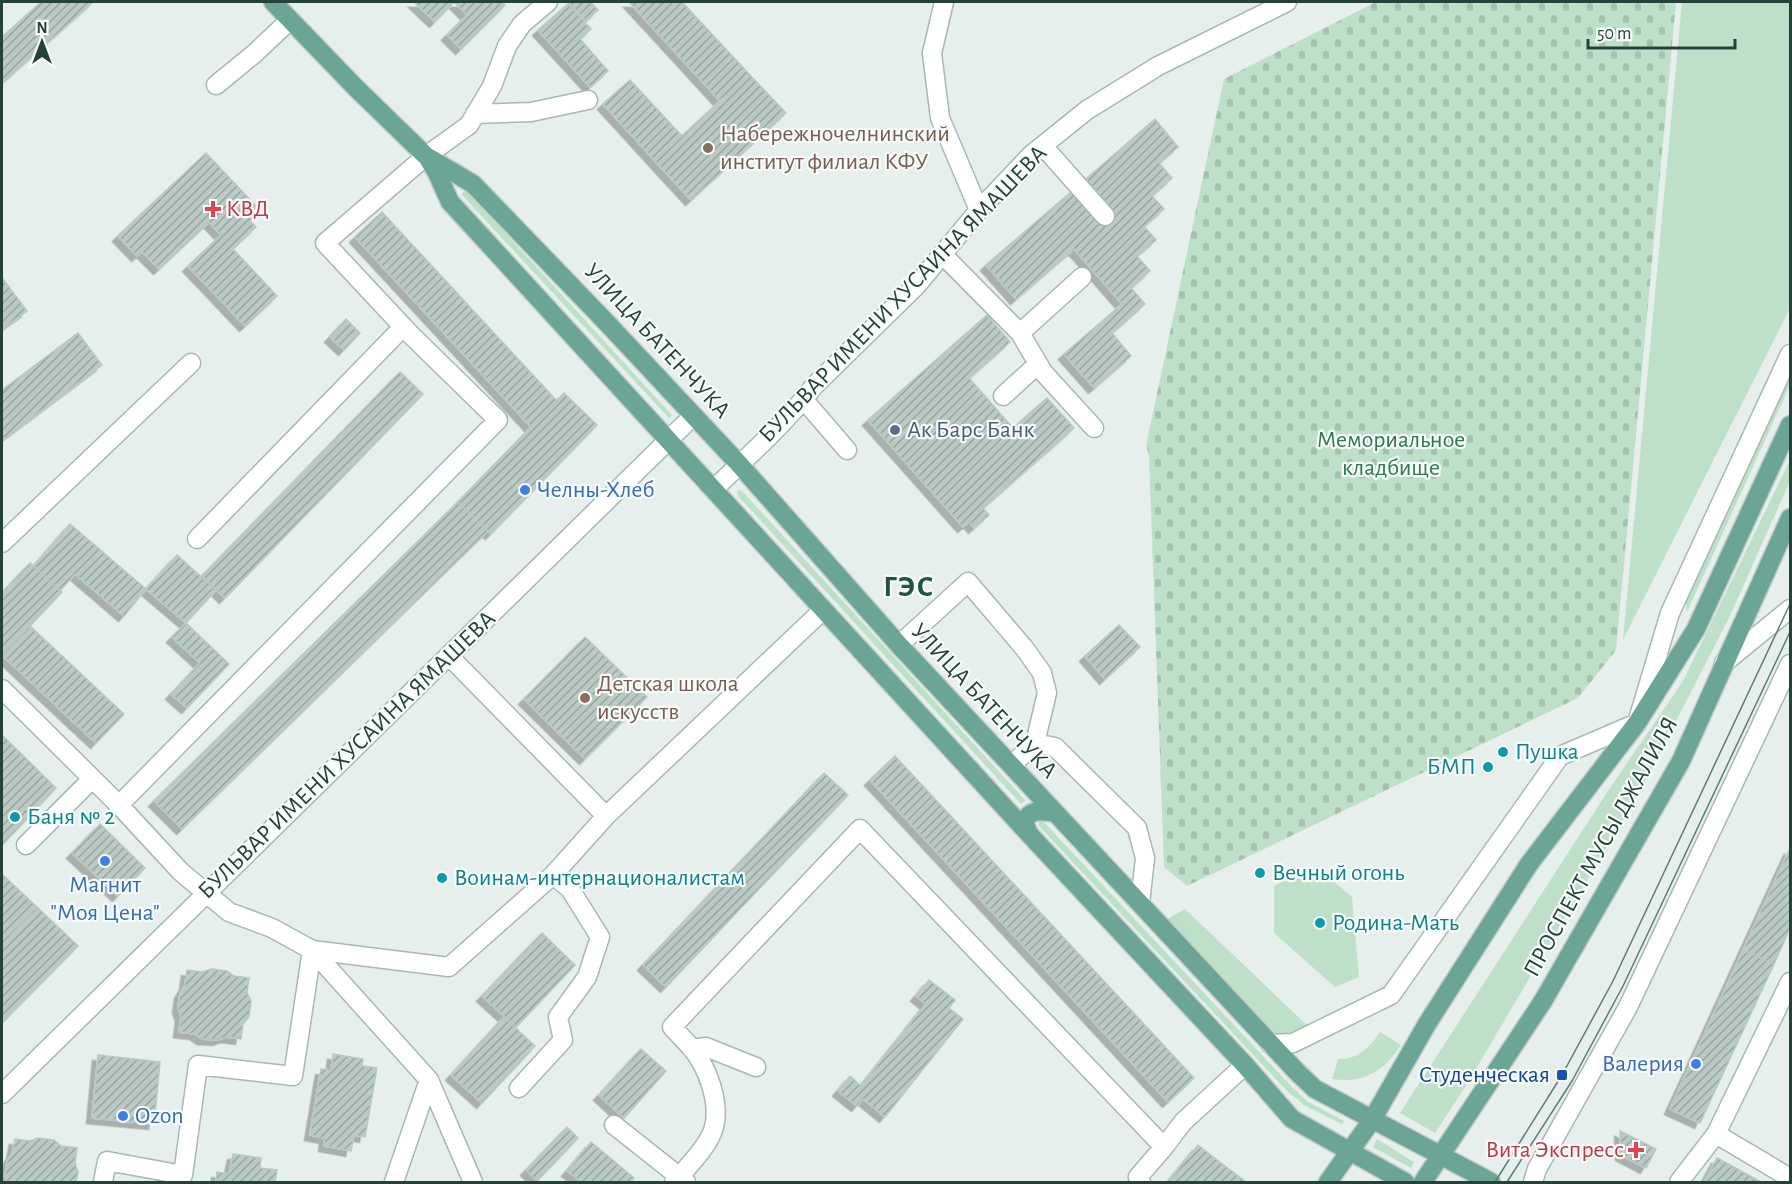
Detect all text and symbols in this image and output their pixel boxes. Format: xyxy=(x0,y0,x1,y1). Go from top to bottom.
north arrow xyxy=(12,12,72,72)
scale bar xyxy=(1588,12,1735,50)
text: N xyxy=(36,20,48,36)
text: 50 m xyxy=(1597,25,1631,43)
place label: Набережночелнинский институт филиал КФУ xyxy=(720,122,950,174)
marker: Набережночелнинский институт филиал КФУ xyxy=(701,141,715,155)
street label: БУЛЬВАР ИМЕНИ ХУСАИНА ЯМАШЕВА xyxy=(755,141,1051,447)
place label: КВД xyxy=(226,197,269,221)
marker: КВД xyxy=(204,200,222,218)
street label: УЛИЦА БАТЕНЧУКА xyxy=(579,259,735,423)
place label: Ак Барс Банк xyxy=(907,418,1034,442)
marker: Ак Барс Банк xyxy=(888,423,902,437)
park label: Мемориальное кладбище xyxy=(1317,428,1465,480)
place label: Челны-Хлеб xyxy=(537,478,654,502)
marker: Челны-Хлеб xyxy=(518,483,532,497)
district label: ГЭС xyxy=(883,572,935,602)
street label: БУЛЬВАР ИМЕНИ ХУСАИНА ЯМАШЕВА xyxy=(194,607,500,903)
street label: УЛИЦА БАТЕНЧУКА xyxy=(906,619,1062,783)
place label: Детская школа искусств xyxy=(597,672,739,724)
marker: Детская школа искусств xyxy=(578,691,592,705)
street label: ПРОСПЕКТ МУСЫ ДЖАЛИЛЯ xyxy=(1520,713,1682,981)
place label: Пушка xyxy=(1515,740,1579,764)
marker: Пушка xyxy=(1496,745,1510,759)
place label: БМП xyxy=(1427,755,1476,779)
marker: БМП xyxy=(1481,760,1495,774)
place label: Баня № 2 xyxy=(27,805,115,829)
marker: Баня № 2 xyxy=(8,810,22,824)
marker: Магнит "Моя Цена" xyxy=(98,854,112,868)
place label: Вечный огонь xyxy=(1272,861,1404,885)
place label: Воинам-интернационалистам xyxy=(454,866,745,890)
marker: Вечный огонь xyxy=(1253,866,1267,880)
marker: Воинам-интернационалистам xyxy=(435,871,449,885)
place label: Магнит "Моя Цена" xyxy=(50,873,160,925)
place label: Родина-Мать xyxy=(1332,911,1459,935)
marker: Родина-Мать xyxy=(1313,916,1327,930)
place label: Валерия xyxy=(1602,1052,1684,1076)
marker: Валерия xyxy=(1689,1057,1703,1071)
place label: Студенческая xyxy=(1419,1063,1550,1087)
marker: Студенческая xyxy=(1555,1068,1569,1082)
place label: Ozon xyxy=(135,1104,184,1128)
marker: Ozon xyxy=(116,1109,130,1123)
place label: Вита Экспресс xyxy=(1485,1138,1624,1162)
marker: Вита Экспресс xyxy=(1629,1143,1643,1157)

